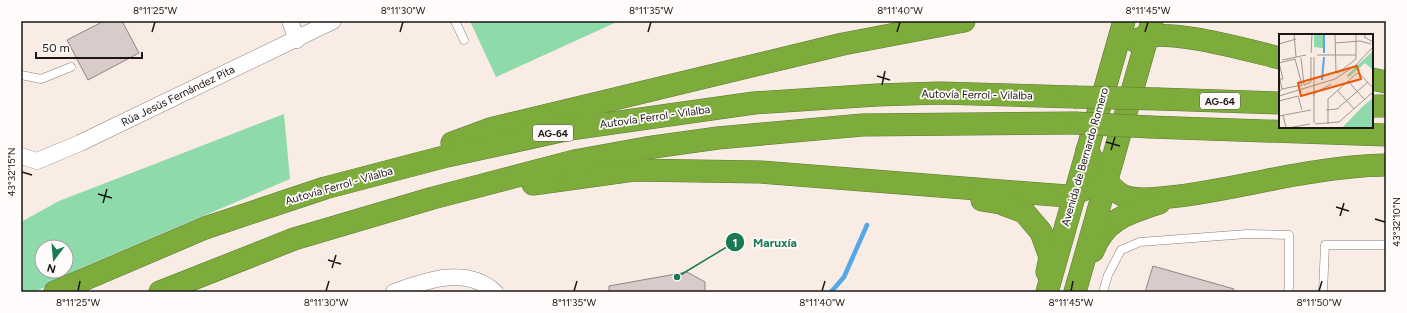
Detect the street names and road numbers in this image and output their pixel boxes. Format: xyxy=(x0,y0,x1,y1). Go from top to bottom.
street label: Rúa Jesús Fernández Pita xyxy=(119,63,237,129)
street label: Avenida de Bernardo Romero xyxy=(1059,86,1111,228)
street label: Autovía Ferrol - Vilalba xyxy=(921,88,1033,102)
road number: AG-64 xyxy=(1200,93,1240,109)
street label: Autovía Ferrol - Vilalba xyxy=(599,103,711,131)
road number: AG-64 xyxy=(533,125,573,141)
street label: Autovía Ferrol - Vilalba xyxy=(284,164,394,208)

